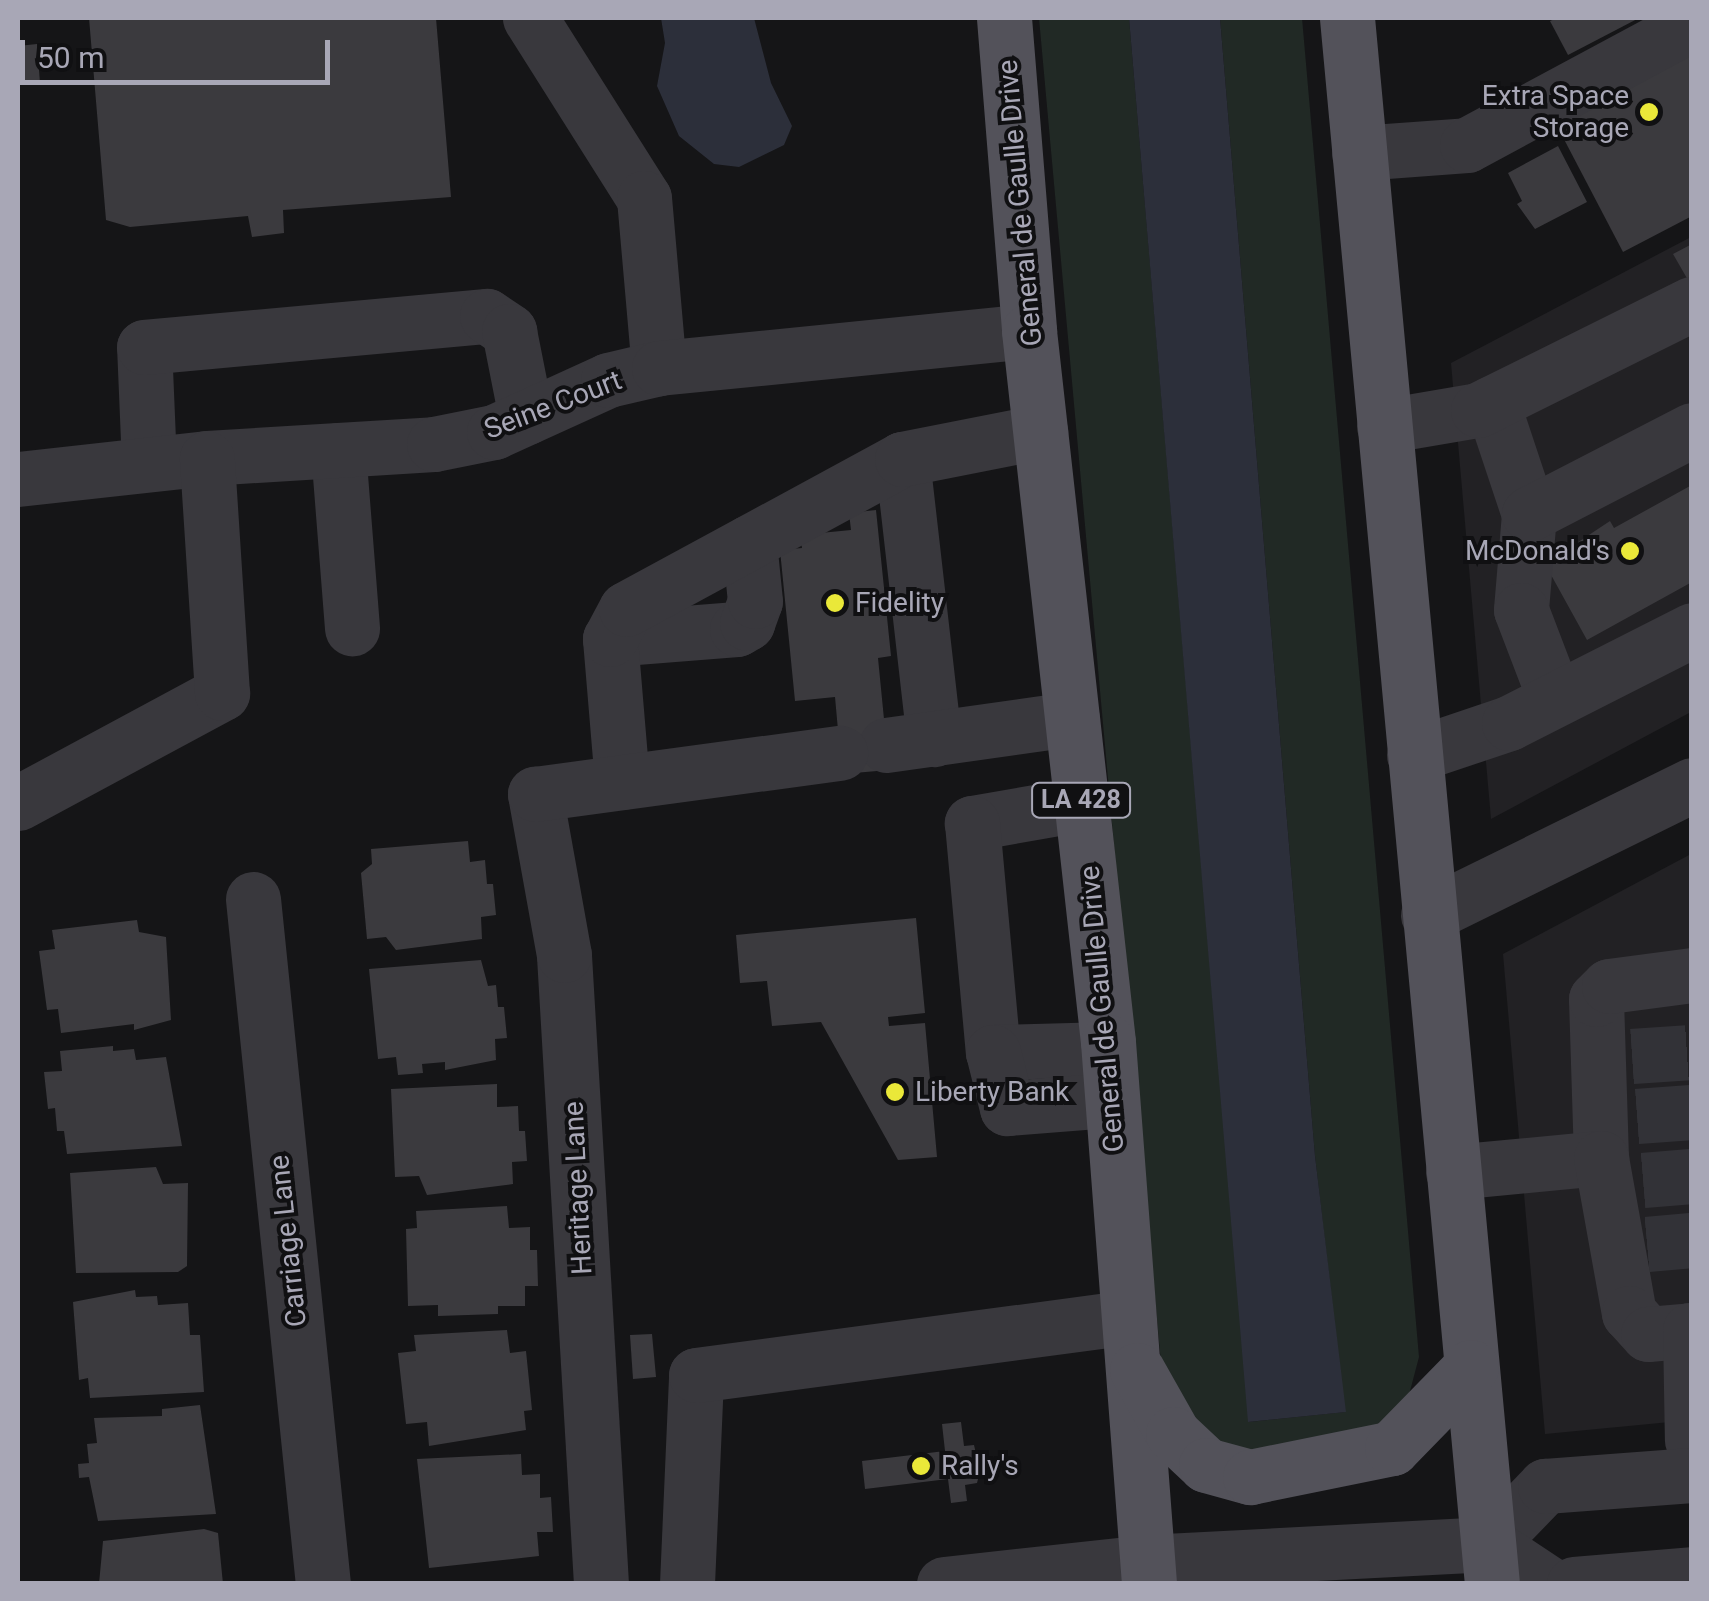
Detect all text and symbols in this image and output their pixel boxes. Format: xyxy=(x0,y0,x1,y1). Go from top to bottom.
scale bar xyxy=(25,20,335,82)
text: 50 m xyxy=(37,40,104,75)
street label: General de Gaulle Drive xyxy=(991,58,1049,348)
place label: Extra Space Storage xyxy=(1482,79,1629,145)
marker: Extra Space Storage xyxy=(1638,101,1660,123)
street label: Seine Court xyxy=(480,363,626,447)
place label: McDonald's xyxy=(1465,534,1610,568)
marker: McDonald's xyxy=(1619,540,1641,562)
place label: Fidelity xyxy=(855,586,944,620)
marker: Fidelity xyxy=(824,592,846,614)
road number: LA 428 xyxy=(1031,780,1131,820)
street label: General de Gaulle Drive xyxy=(1073,864,1131,1154)
place label: Liberty Bank xyxy=(915,1075,1069,1109)
marker: Liberty Bank xyxy=(884,1081,906,1103)
street label: Heritage Lane xyxy=(557,1100,599,1276)
street label: Carriage Lane xyxy=(262,1153,314,1329)
place label: Rally's xyxy=(941,1449,1019,1483)
marker: Rally's xyxy=(910,1455,932,1477)

